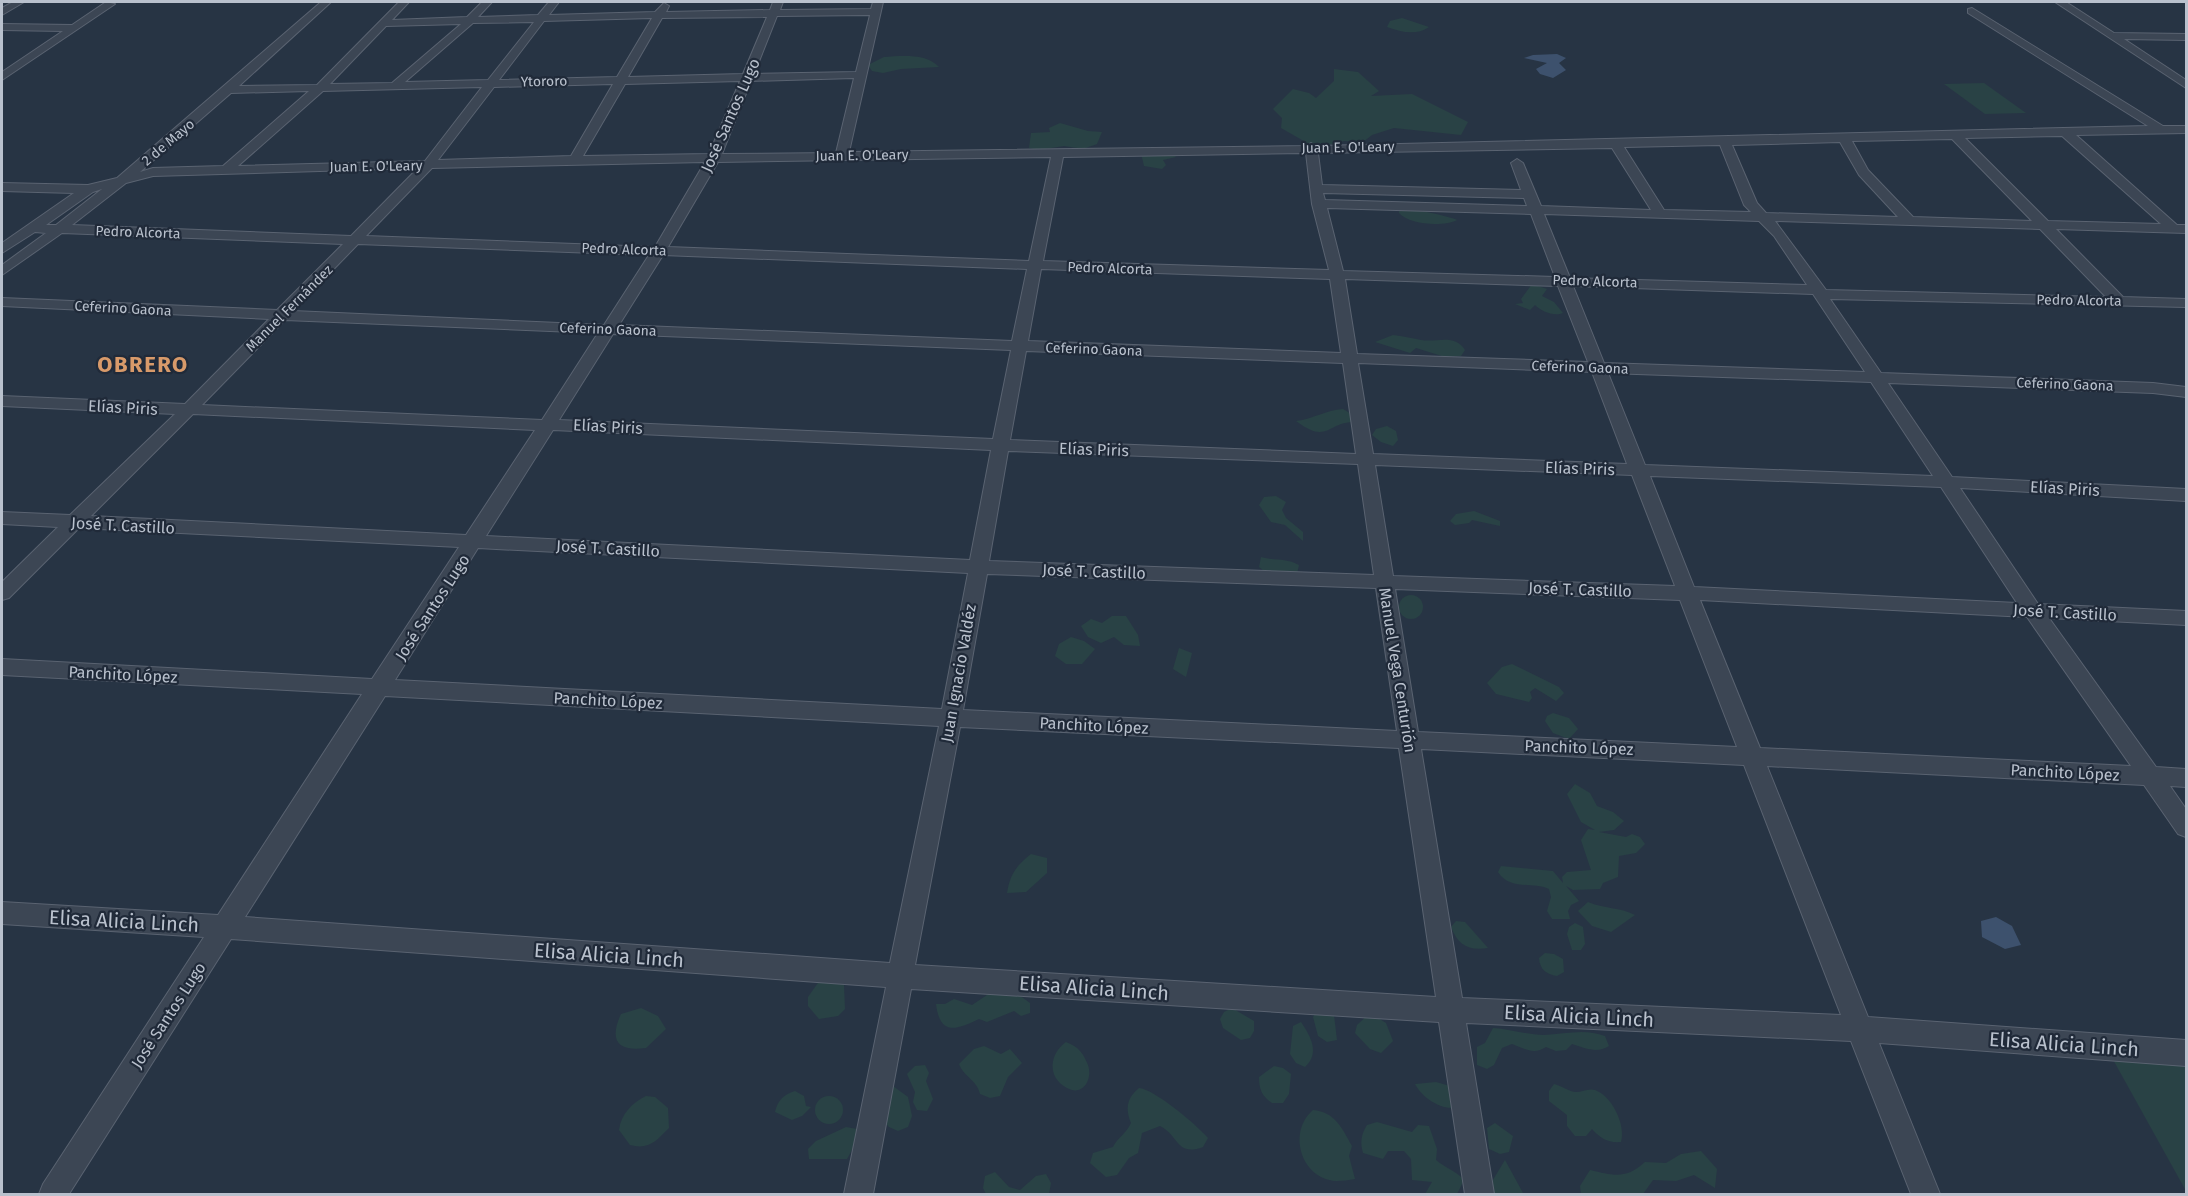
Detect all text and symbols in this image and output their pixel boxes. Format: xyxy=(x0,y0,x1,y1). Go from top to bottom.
street label: José Santos Lugo xyxy=(697,55,764,175)
street label: Ytororo xyxy=(521,73,568,90)
street label: 2 de Mayo xyxy=(138,115,198,169)
street label: Juan E. O'Leary xyxy=(1301,138,1395,157)
street label: Juan E. O'Leary xyxy=(815,146,909,165)
street label: Juan E. O'Leary xyxy=(329,157,423,176)
street label: Pedro Alcorta xyxy=(95,223,181,242)
street label: Pedro Alcorta xyxy=(581,240,667,259)
street label: Pedro Alcorta xyxy=(1067,259,1153,278)
street label: Manuel Fernández xyxy=(242,261,336,355)
street label: Pedro Alcorta xyxy=(1552,272,1638,291)
street label: Pedro Alcorta xyxy=(2036,291,2122,310)
street label: Ceferino Gaona xyxy=(74,297,172,320)
street label: Ceferino Gaona xyxy=(559,319,657,340)
street label: Ceferino Gaona xyxy=(1045,339,1143,360)
district label: OBRERO xyxy=(97,351,189,378)
street label: Ceferino Gaona xyxy=(1531,357,1629,378)
street label: Ceferino Gaona xyxy=(2016,374,2114,395)
street label: Elías Piris xyxy=(88,396,158,419)
street label: Elías Piris xyxy=(573,415,643,438)
street label: Elías Piris xyxy=(1059,439,1129,460)
street label: Elías Piris xyxy=(1545,458,1615,479)
street label: Elías Piris xyxy=(2030,477,2100,500)
street label: José T. Castillo xyxy=(71,513,175,538)
street label: José T. Castillo xyxy=(556,536,660,561)
street label: José Santos Lugo xyxy=(391,551,474,664)
street label: José T. Castillo xyxy=(1042,560,1146,583)
street label: José T. Castillo xyxy=(1528,578,1632,601)
street label: Manuel Vega Centurión xyxy=(1375,586,1420,754)
street label: José T. Castillo xyxy=(2013,600,2117,625)
street label: Juan Ignacio Valdéz xyxy=(937,603,980,744)
street label: Panchito López xyxy=(68,662,178,687)
street label: Panchito López xyxy=(553,688,663,713)
street label: Panchito López xyxy=(1039,713,1149,738)
street label: Panchito López xyxy=(1524,736,1634,759)
street label: Panchito López xyxy=(2010,760,2120,785)
street label: Elisa Alicia Linch xyxy=(48,905,200,937)
street label: Elisa Alicia Linch xyxy=(533,938,685,972)
street label: José Santos Lugo xyxy=(127,959,210,1072)
street label: Elisa Alicia Linch xyxy=(1018,971,1170,1005)
street label: Elisa Alicia Linch xyxy=(1503,1000,1655,1032)
street label: Elisa Alicia Linch xyxy=(1988,1027,2140,1061)

